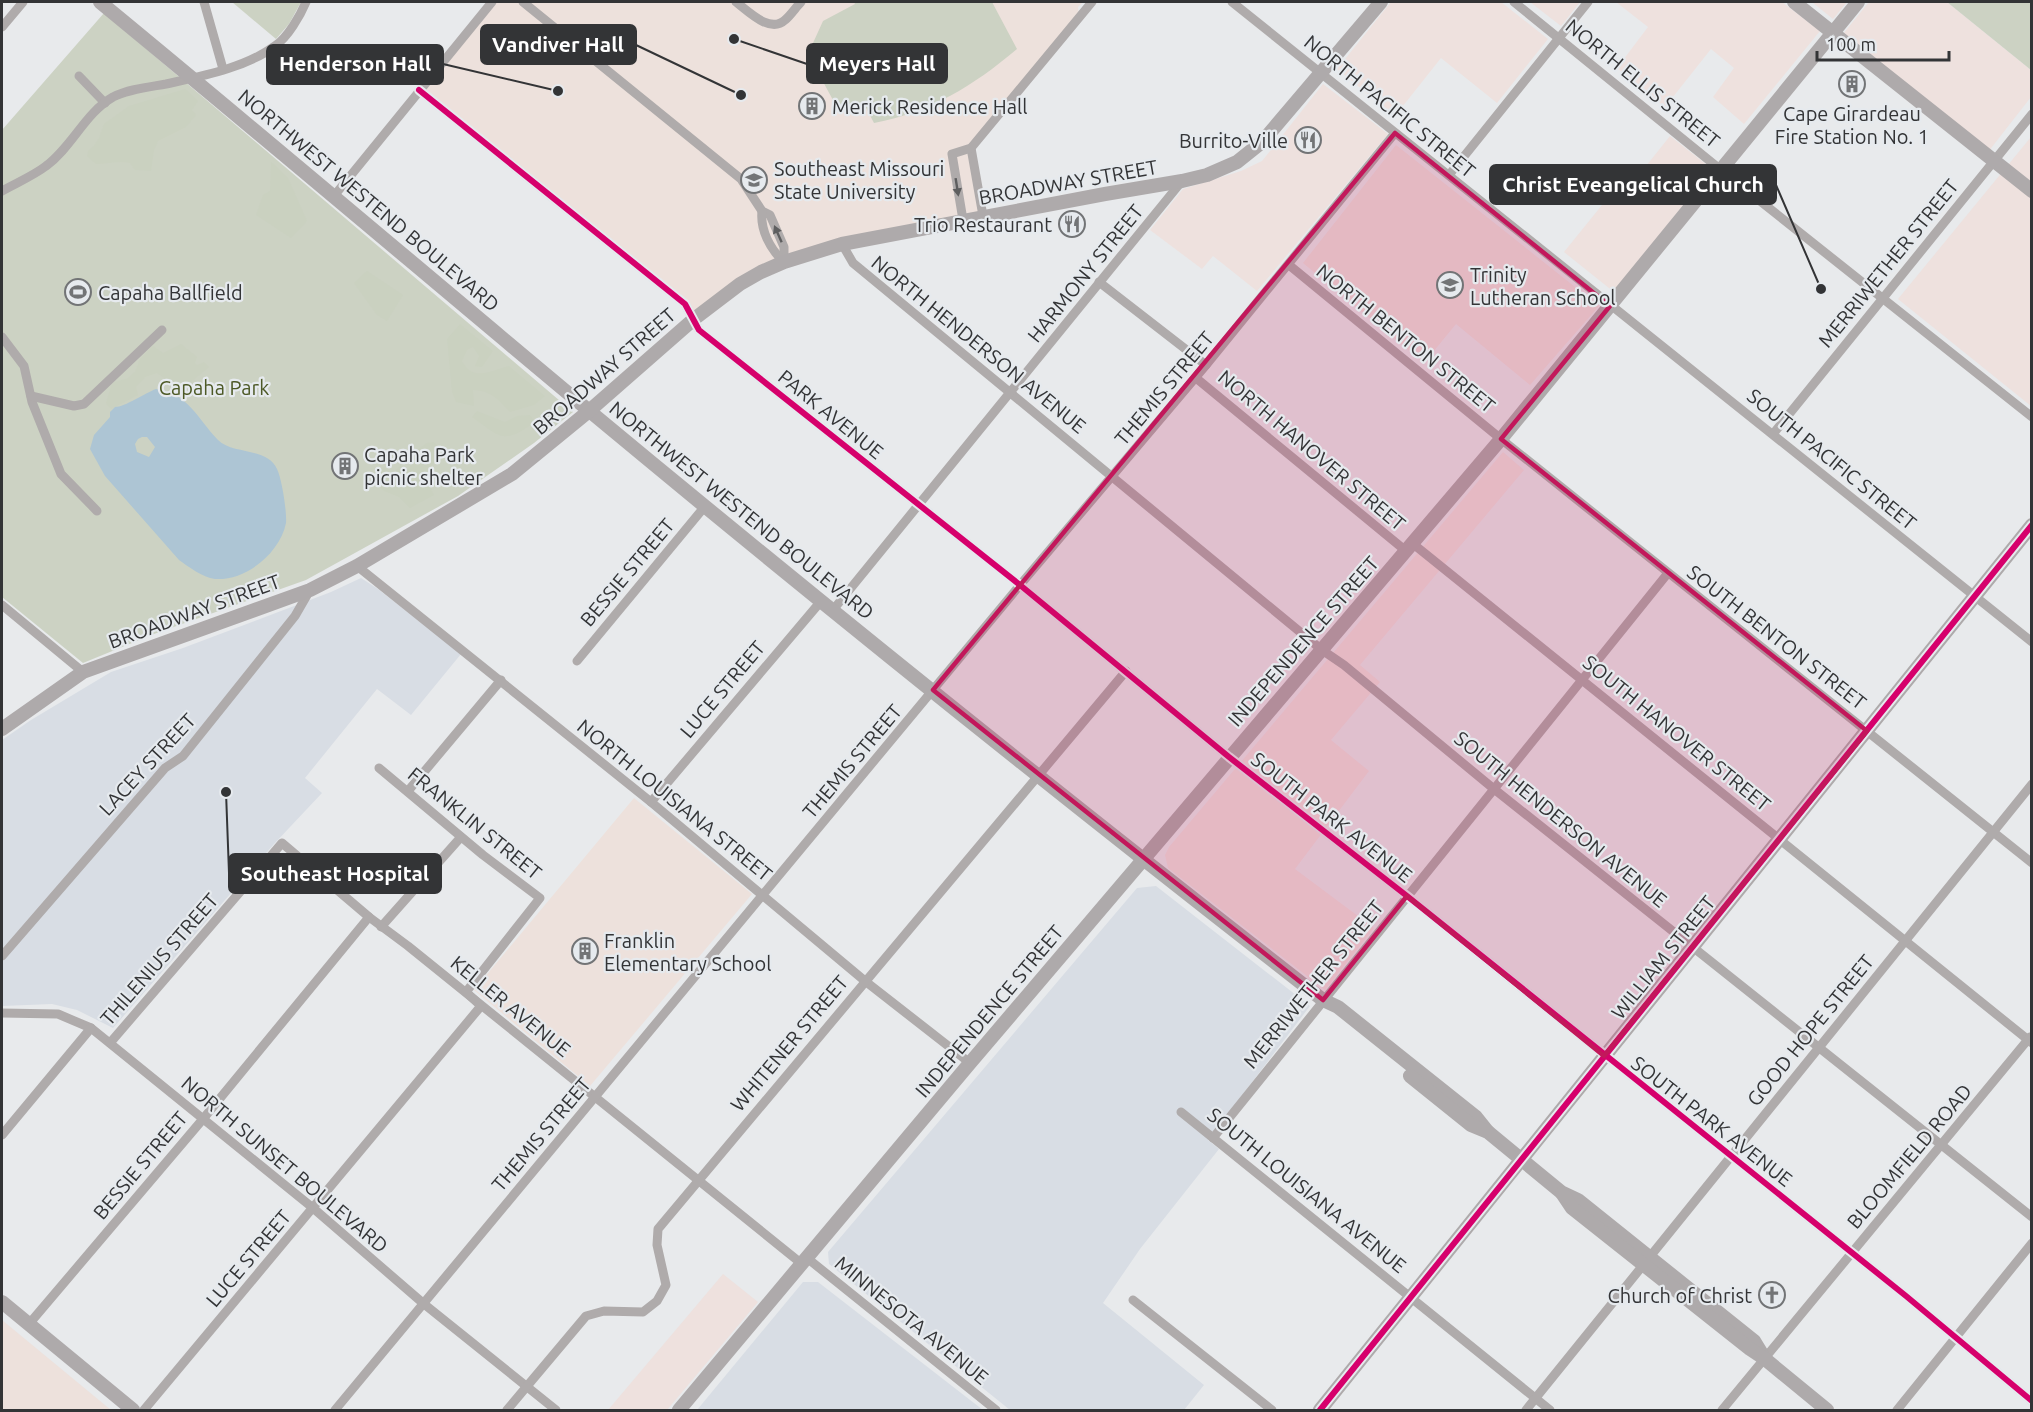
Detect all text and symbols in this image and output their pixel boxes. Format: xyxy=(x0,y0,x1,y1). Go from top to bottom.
street label: NORTH ELLIS STREET xyxy=(1561,14,1725,152)
scale bar xyxy=(1817,24,1949,62)
callout: Vandiver Hall xyxy=(481,25,636,64)
street label: NORTH PACIFIC STREET xyxy=(1300,30,1480,182)
text: Vandiver Hall xyxy=(492,32,624,56)
text: 100 m xyxy=(1826,34,1876,54)
callout: Meyers Hall xyxy=(807,44,947,83)
callout: Henderson Hall xyxy=(267,45,443,84)
text: Henderson Hall xyxy=(279,51,431,75)
text: Meyers Hall xyxy=(819,51,935,75)
building icon: Cape Girardeau Fire Station No. 1 xyxy=(1837,69,1867,99)
street label: NORTHWEST WESTEND BOULEVARD xyxy=(234,84,504,316)
building icon: Merick Residence Hall xyxy=(797,91,827,121)
place label: Merick Residence Hall xyxy=(832,95,1028,118)
place label: Cape Girardeau Fire Station No. 1 xyxy=(1775,102,1929,148)
restaurant icon: Burrito-Ville xyxy=(1293,125,1323,155)
place label: Burrito-Ville xyxy=(1179,129,1288,152)
street label: BROADWAY STREET xyxy=(977,155,1159,209)
place label: Southeast Missouri State University xyxy=(774,157,944,203)
school or university icon: Southeast Missouri State University xyxy=(739,165,769,195)
callout: Christ Eveangelical Church xyxy=(1490,165,1776,204)
text: Christ Eveangelical Church xyxy=(1502,172,1764,196)
street label: MERRIWETHER STREET xyxy=(1813,174,1963,352)
one-way arrow xyxy=(953,178,962,197)
street label: HARMONY STREET xyxy=(1022,200,1148,346)
restaurant icon: Trio Restaurant xyxy=(1057,209,1087,239)
place label: Trio Restaurant xyxy=(914,213,1052,236)
one-way arrow xyxy=(773,224,783,242)
street label: NORTH HENDERSON AVENUE xyxy=(867,250,1091,438)
street label: NORTH BENTON STREET xyxy=(1312,259,1500,417)
place label: Trinity Lutheran School xyxy=(1470,263,1616,309)
school or university icon: Trinity Lutheran School xyxy=(1435,270,1465,300)
sports icon: Capaha Ballfield xyxy=(63,277,93,307)
place label: Capaha Ballfield xyxy=(98,281,243,304)
street label: BROADWAY STREET xyxy=(528,303,680,439)
street label: THEMIS STREET xyxy=(1110,326,1218,450)
street label: PARK AVENUE xyxy=(774,365,888,463)
street label: NORTH HANOVER STREET xyxy=(1214,365,1410,535)
park label: Capaha Park xyxy=(159,376,269,399)
street label: SOUTH PACIFIC STREET xyxy=(1743,384,1921,534)
street label: NORTHWEST WESTEND BOULEVARD xyxy=(605,396,879,624)
place label: Capaha Park picnic shelter xyxy=(364,443,483,489)
building icon: Capaha Park picnic shelter xyxy=(330,451,360,481)
street label: BESSIE STREET xyxy=(575,514,679,630)
street label: INDEPENDENCE STREET xyxy=(1223,551,1383,731)
street label: SOUTH BENTON STREET xyxy=(1683,560,1871,714)
street label: BROADWAY STREET xyxy=(105,569,283,653)
street label: LUCE STREET xyxy=(675,636,769,742)
street label: SOUTH HANOVER STREET xyxy=(1579,650,1775,816)
street label: THEMIS STREET xyxy=(798,699,906,823)
street label: LACEY STREET xyxy=(94,708,200,820)
street label: NORTH LOUISIANA STREET xyxy=(573,714,777,886)
street label: SOUTH HENDERSON AVENUE xyxy=(1450,726,1672,912)
street label: SOUTH PARK AVENUE xyxy=(1247,747,1417,887)
street label: FRANKLIN STREET xyxy=(404,762,546,884)
callout: Southeast Hospital xyxy=(229,854,441,893)
text: Southeast Hospital xyxy=(241,861,429,885)
street label: THILENIUS STREET xyxy=(95,888,223,1030)
street label: WILLIAM STREET xyxy=(1606,891,1720,1023)
street label: MERRIWETHER STREET xyxy=(1238,895,1388,1073)
street label: INDEPENDENCE STREET xyxy=(910,920,1068,1102)
place label: Franklin Elementary School xyxy=(604,929,771,975)
building icon: Franklin Elementary School xyxy=(570,936,600,966)
street label: GOOD HOPE STREET xyxy=(1742,950,1878,1110)
street label: KELLER AVENUE xyxy=(447,951,575,1061)
street label: WHITENER STREET xyxy=(726,970,852,1116)
street label: SOUTH PARK AVENUE xyxy=(1627,1051,1797,1191)
street label: NORTH SUNSET BOULEVARD xyxy=(177,1071,393,1257)
street label: THEMIS STREET xyxy=(487,1072,595,1196)
street label: BLOOMFIELD ROAD xyxy=(1842,1079,1976,1233)
street label: SOUTH LOUISIANA AVENUE xyxy=(1203,1103,1411,1277)
street label: BESSIE STREET xyxy=(88,1107,192,1223)
street label: LUCE STREET xyxy=(201,1205,295,1311)
street label: MINNESOTA AVENUE xyxy=(831,1251,993,1389)
church icon: Church of Christ xyxy=(1757,1280,1787,1310)
place label: Church of Christ xyxy=(1607,1284,1752,1307)

